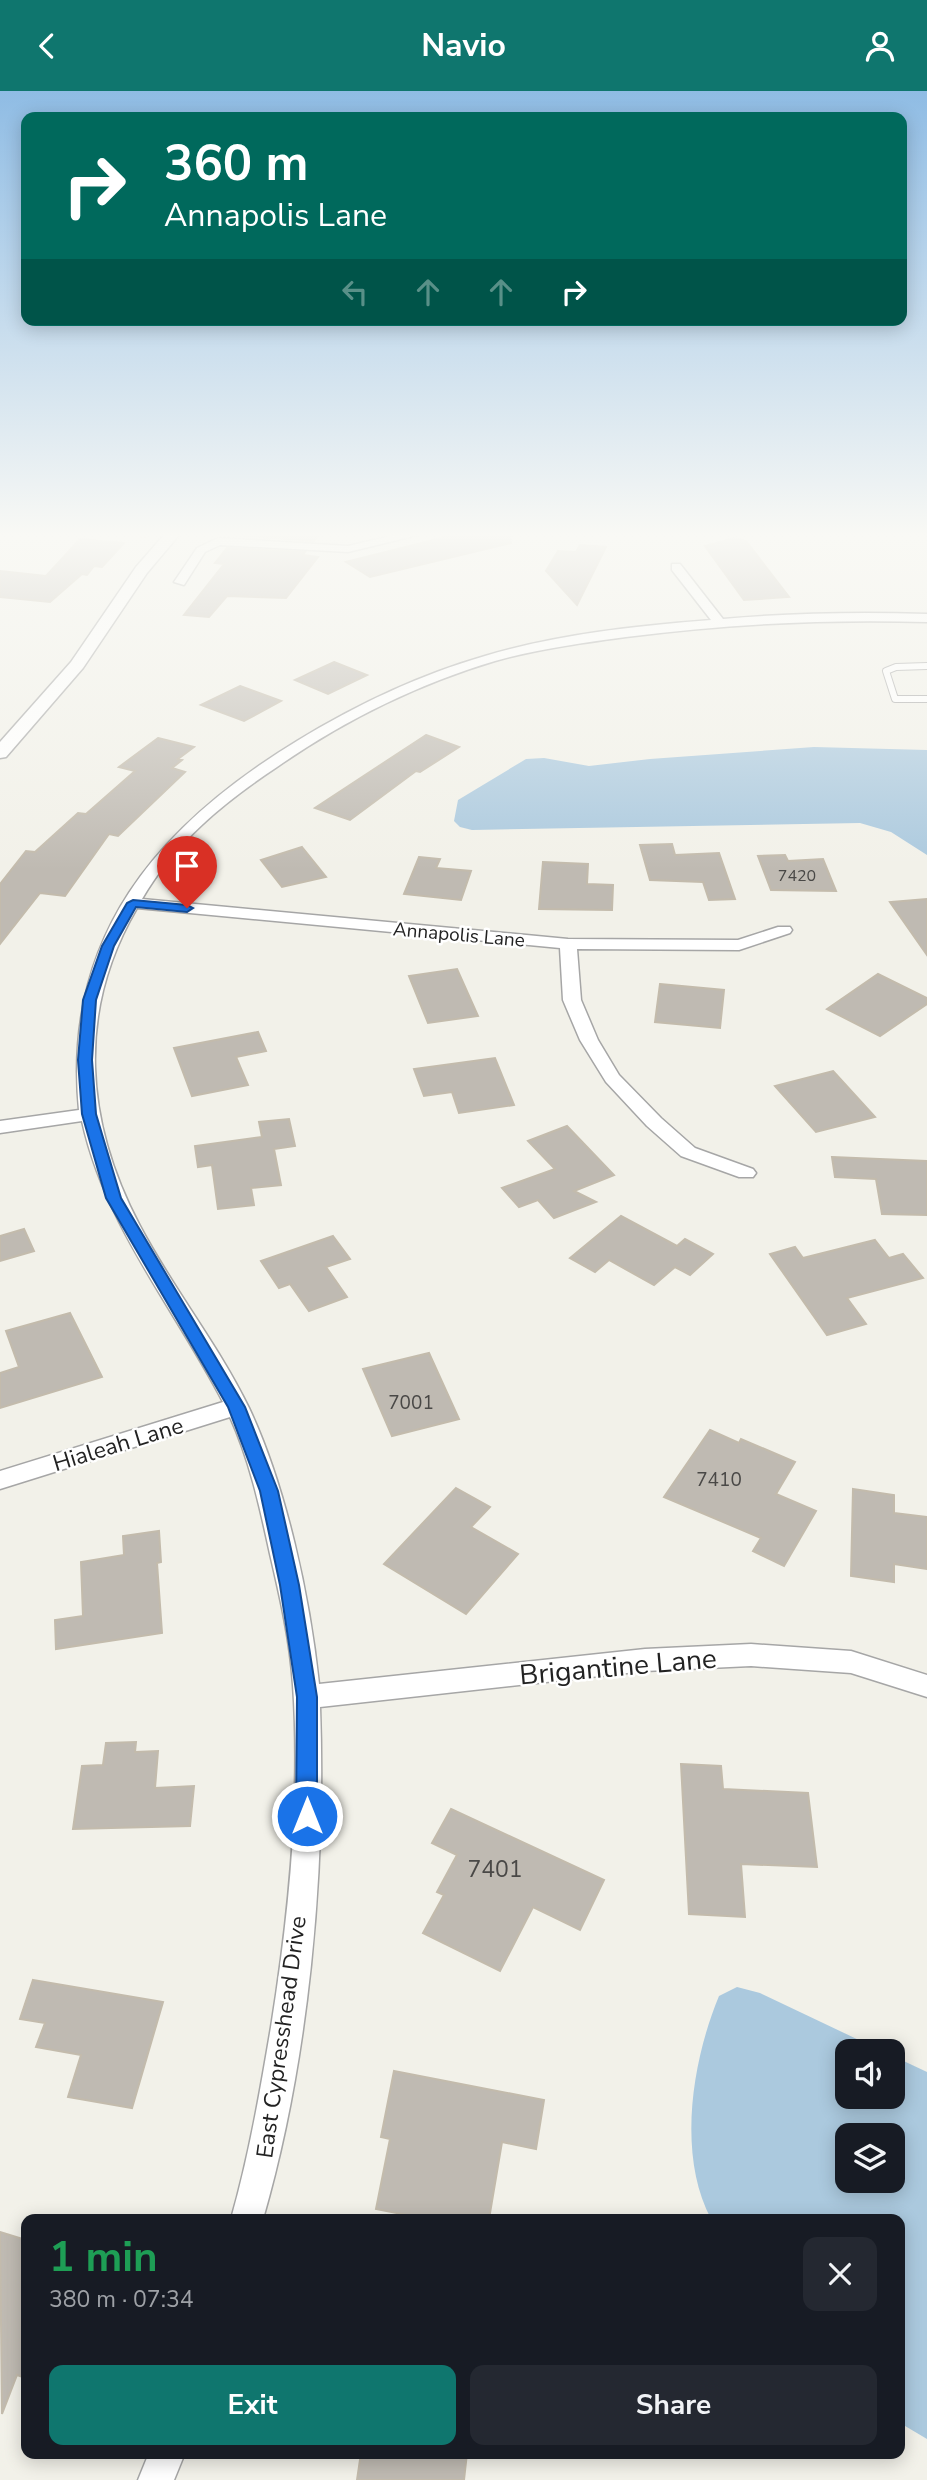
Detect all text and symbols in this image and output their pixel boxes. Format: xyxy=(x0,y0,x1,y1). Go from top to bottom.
text: Navio xyxy=(421,24,506,67)
icon: back xyxy=(28,27,66,65)
icon: person xyxy=(861,27,899,65)
text: 360 m xyxy=(164,130,308,197)
icon: right xyxy=(49,140,140,231)
text: Annapolis Lane xyxy=(164,194,387,237)
icon: left xyxy=(336,273,374,311)
icon: ahead xyxy=(409,273,447,311)
icon: ahead xyxy=(482,273,520,311)
icon: right xyxy=(555,273,593,311)
pin xyxy=(157,836,217,908)
icon: arrive xyxy=(168,847,206,885)
house number: 7420 xyxy=(778,865,816,887)
street label: Annapolis Lane xyxy=(392,916,526,954)
house number: 7001 xyxy=(388,1390,434,1416)
street label: Hialeah Lane xyxy=(49,1410,187,1479)
house number: 7410 xyxy=(696,1467,742,1493)
street label: Brigantine Lane xyxy=(518,1639,718,1695)
position arrow xyxy=(270,1779,344,1853)
house number: 7401 xyxy=(467,1854,523,1885)
street label: East Cypresshead Drive xyxy=(249,1914,314,2160)
map controls xyxy=(835,2039,905,2193)
button: sound xyxy=(835,2039,905,2109)
button: layers xyxy=(835,2123,905,2193)
text: 1 min xyxy=(49,2229,158,2286)
button: close xyxy=(803,2237,877,2311)
text: 380 m · 07:34 xyxy=(49,2284,194,2315)
button: Exit xyxy=(49,2365,456,2445)
button: Share xyxy=(470,2365,877,2445)

